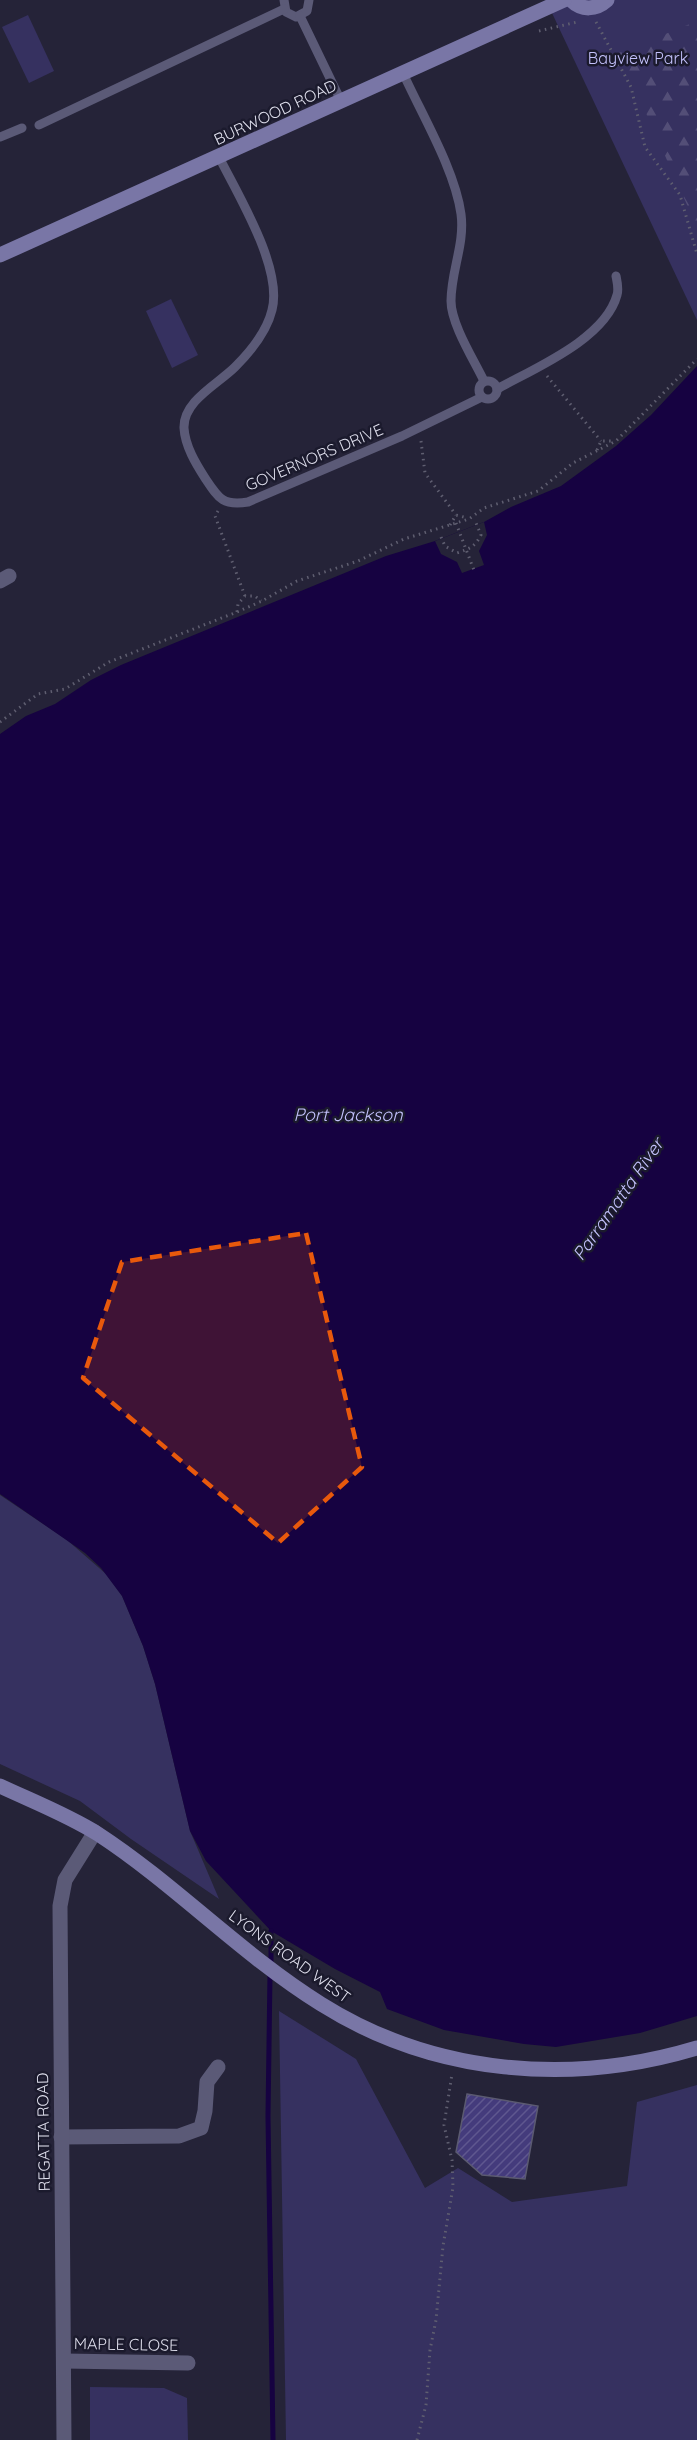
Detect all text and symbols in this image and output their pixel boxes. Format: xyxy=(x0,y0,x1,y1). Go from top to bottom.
park label: Bayview Park xyxy=(588,48,688,68)
street label: BURWOOD ROAD xyxy=(211,75,339,149)
street label: GOVERNORS DRIVE xyxy=(242,419,386,495)
water label: Port Jackson xyxy=(293,1103,403,1126)
water label: Parramatta River xyxy=(567,1132,670,1265)
street label: LYONS ROAD WEST xyxy=(225,1905,355,2007)
street label: REGATTA ROAD xyxy=(32,2072,54,2192)
street label: MAPLE CLOSE xyxy=(74,2333,178,2355)

